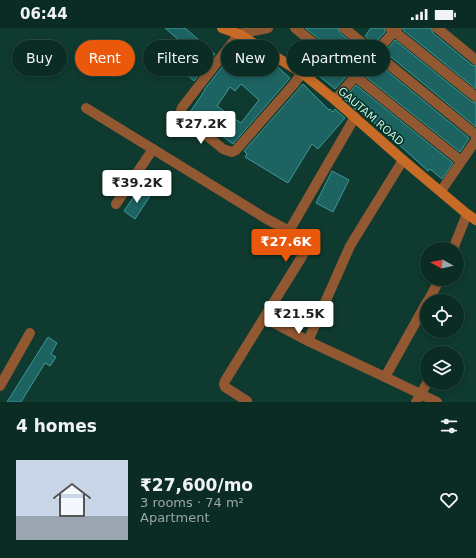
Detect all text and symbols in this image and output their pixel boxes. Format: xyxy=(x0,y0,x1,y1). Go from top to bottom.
text: 06:44 xyxy=(20,5,68,23)
chip: Buy xyxy=(12,40,67,76)
chip: Rent xyxy=(75,40,135,76)
chip: Filters xyxy=(143,40,213,76)
chip: New xyxy=(221,40,279,76)
chip: Apartment xyxy=(287,40,390,76)
street label: GAUTAM ROAD xyxy=(335,84,406,148)
pin: ₹27.2K xyxy=(168,111,234,145)
text: ₹27.2K xyxy=(175,116,227,131)
pin: ₹39.2K xyxy=(104,170,170,204)
text: ₹39.2K xyxy=(111,175,163,190)
pin: ₹27.6K xyxy=(253,229,319,263)
text: ₹27.6K xyxy=(260,234,312,249)
north arrow xyxy=(420,242,464,286)
map controls xyxy=(420,242,464,390)
button: locate xyxy=(420,294,464,338)
pin: ₹21.5K xyxy=(266,301,332,335)
text: ₹21.5K xyxy=(273,306,325,321)
button: layers xyxy=(420,346,464,390)
icon: filters xyxy=(438,415,460,437)
text: 4 homes xyxy=(16,416,97,436)
text: ₹27,600/mo xyxy=(140,475,253,495)
icon: home xyxy=(48,476,96,524)
icon: heart xyxy=(438,489,460,511)
text: 3 rooms · 74 m² xyxy=(140,495,244,510)
text: Apartment xyxy=(140,510,210,525)

